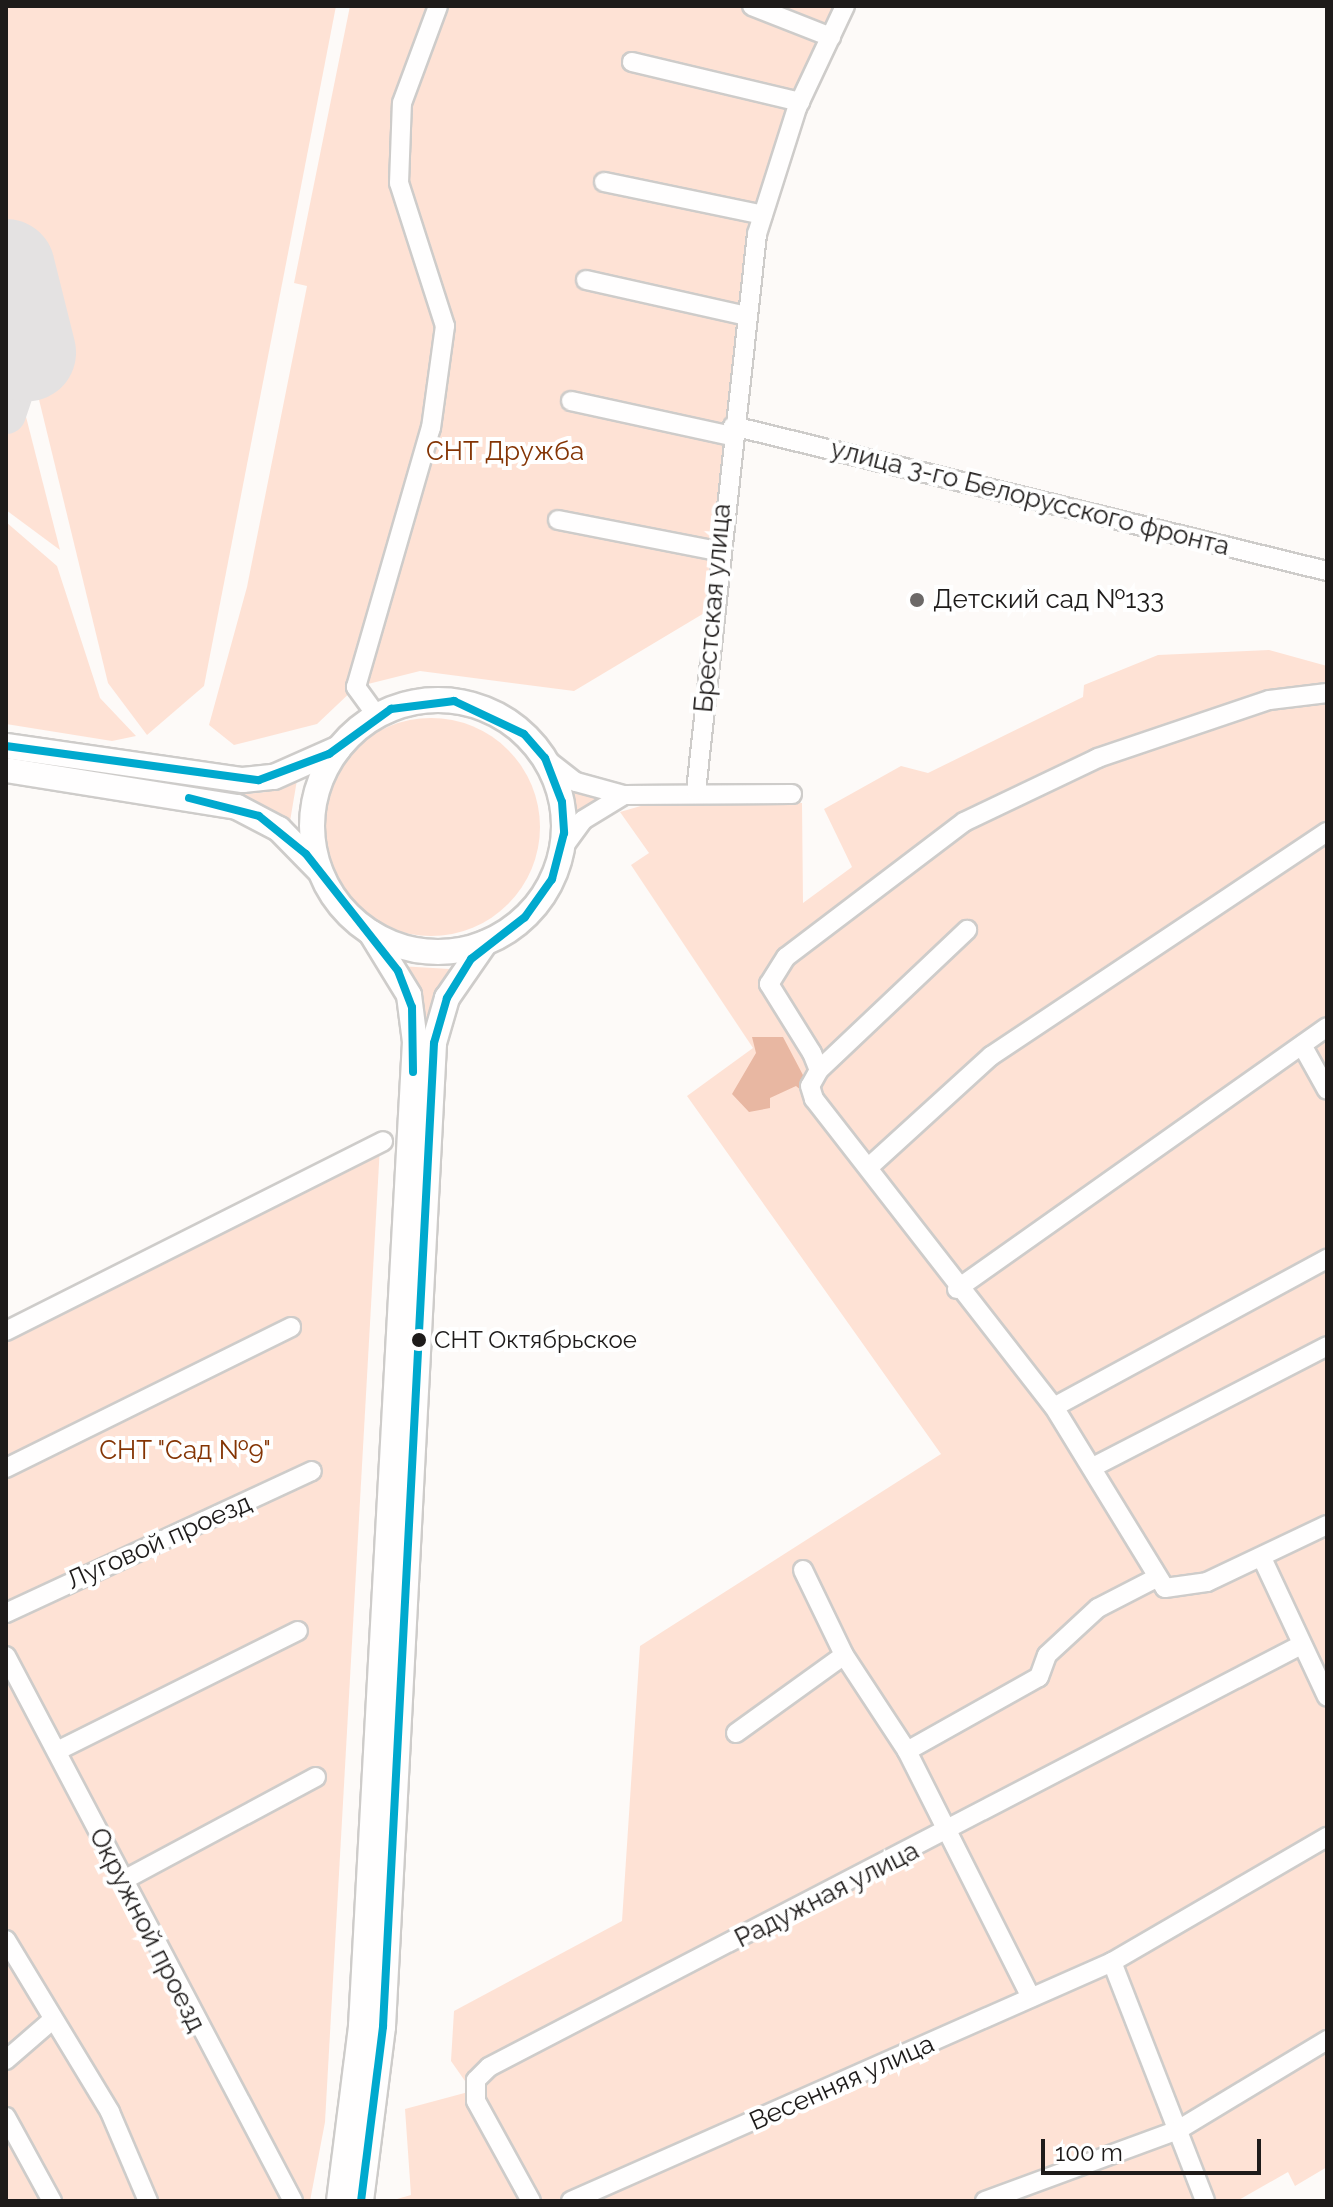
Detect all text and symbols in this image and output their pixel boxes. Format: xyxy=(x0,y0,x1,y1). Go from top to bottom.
street label: улица 3-го Белорусского фронта xyxy=(827,433,1233,563)
park label: СНТ Дружба xyxy=(426,436,584,468)
street label: Брестская улица xyxy=(688,502,738,714)
place label: Детский сад №133 xyxy=(933,584,1164,616)
marker: Детский сад №133 xyxy=(908,591,926,609)
place label: СНТ Октябрьское xyxy=(434,1326,637,1354)
marker: СНТ Октябрьское xyxy=(411,1332,427,1348)
park label: СНТ "Сад №9" xyxy=(98,1435,272,1467)
street label: Луговой проезд xyxy=(62,1487,256,1597)
street label: Окружной проезд xyxy=(82,1823,212,2037)
street label: Радужная улица xyxy=(730,1835,924,1955)
street label: Весенняя улица xyxy=(745,2028,939,2138)
scale bar xyxy=(1045,2123,1265,2173)
text: 100 m xyxy=(1055,2138,1123,2167)

